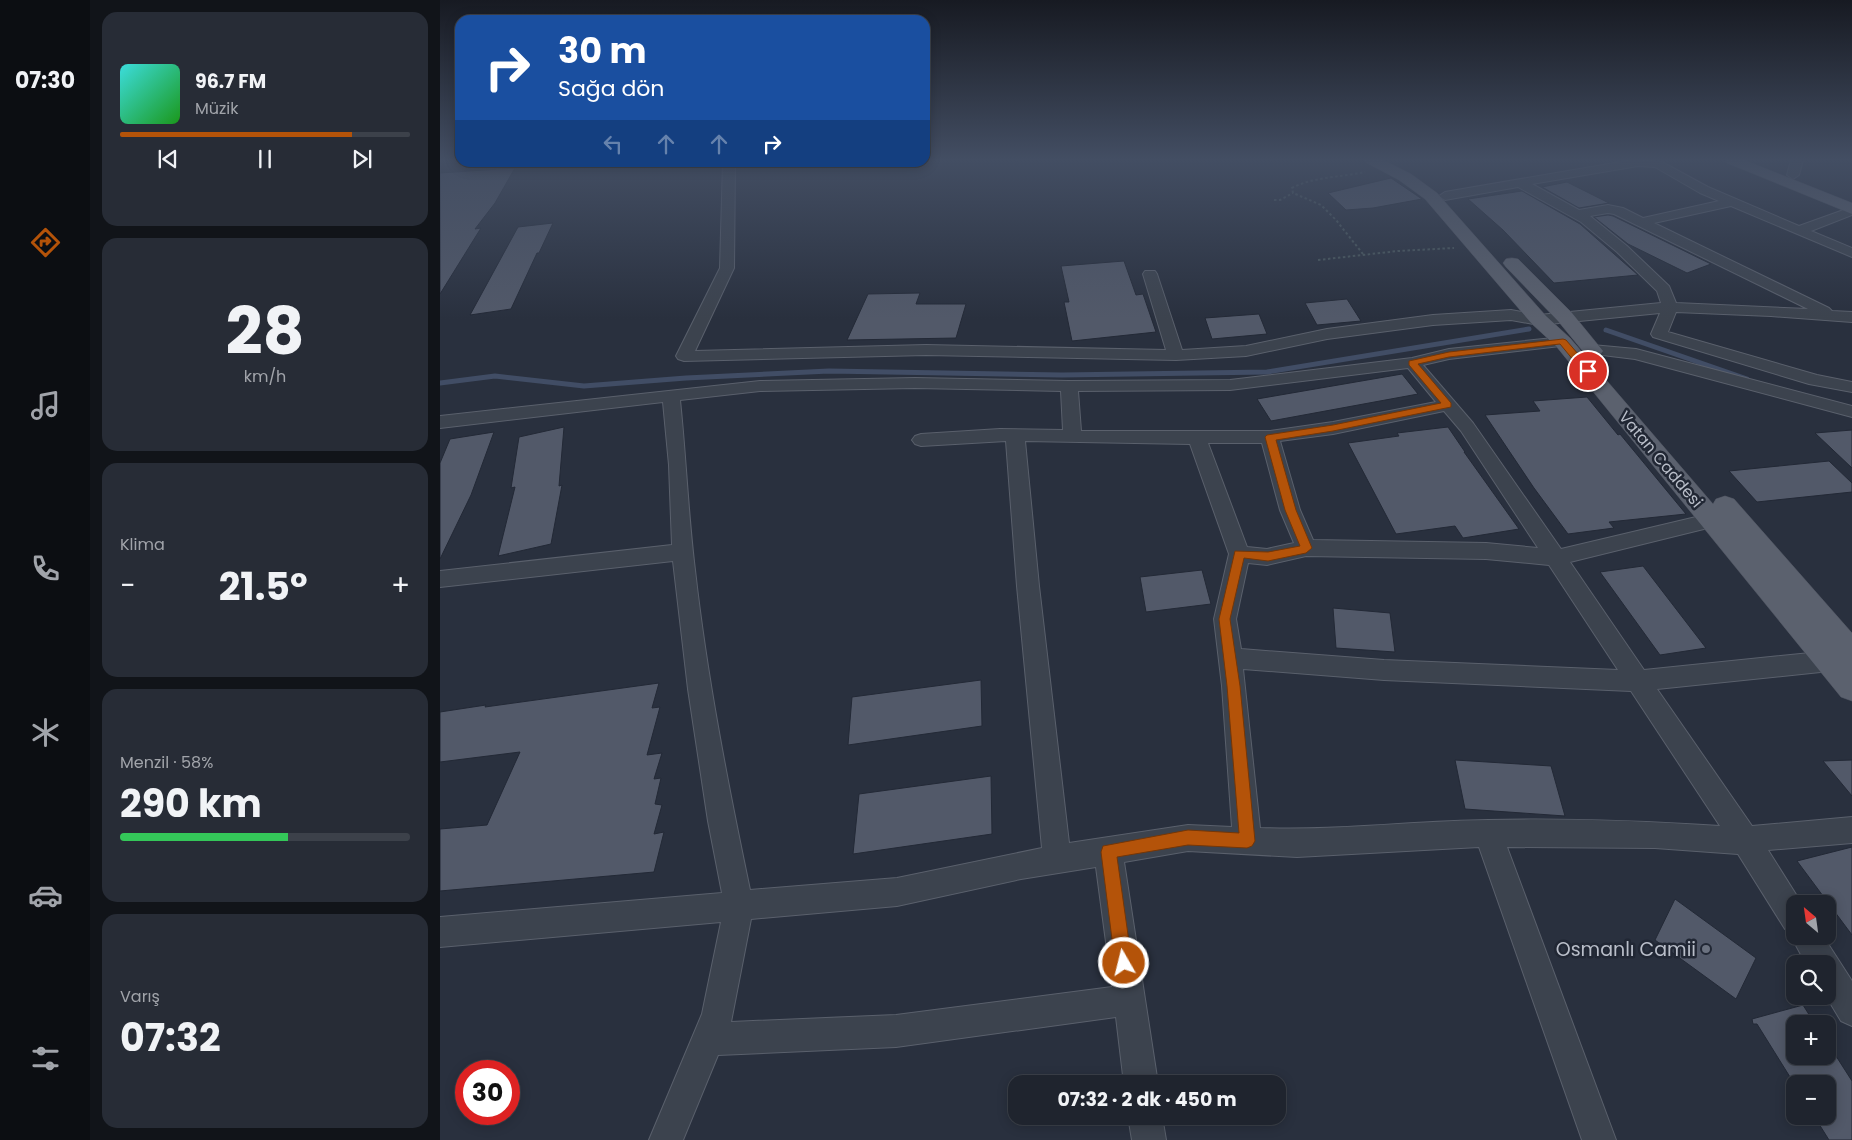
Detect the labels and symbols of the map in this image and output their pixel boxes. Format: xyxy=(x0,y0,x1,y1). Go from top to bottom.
pin xyxy=(1567,350,1609,392)
street label: Vatan Caddesi xyxy=(1613,406,1708,513)
north arrow xyxy=(1786,895,1836,945)
position arrow xyxy=(1097,936,1149,988)
place label: Osmanlı Camii xyxy=(1556,936,1696,963)
marker: Osmanlı Camii xyxy=(1700,943,1712,955)
speed limit sign: 30 xyxy=(455,1060,520,1125)

